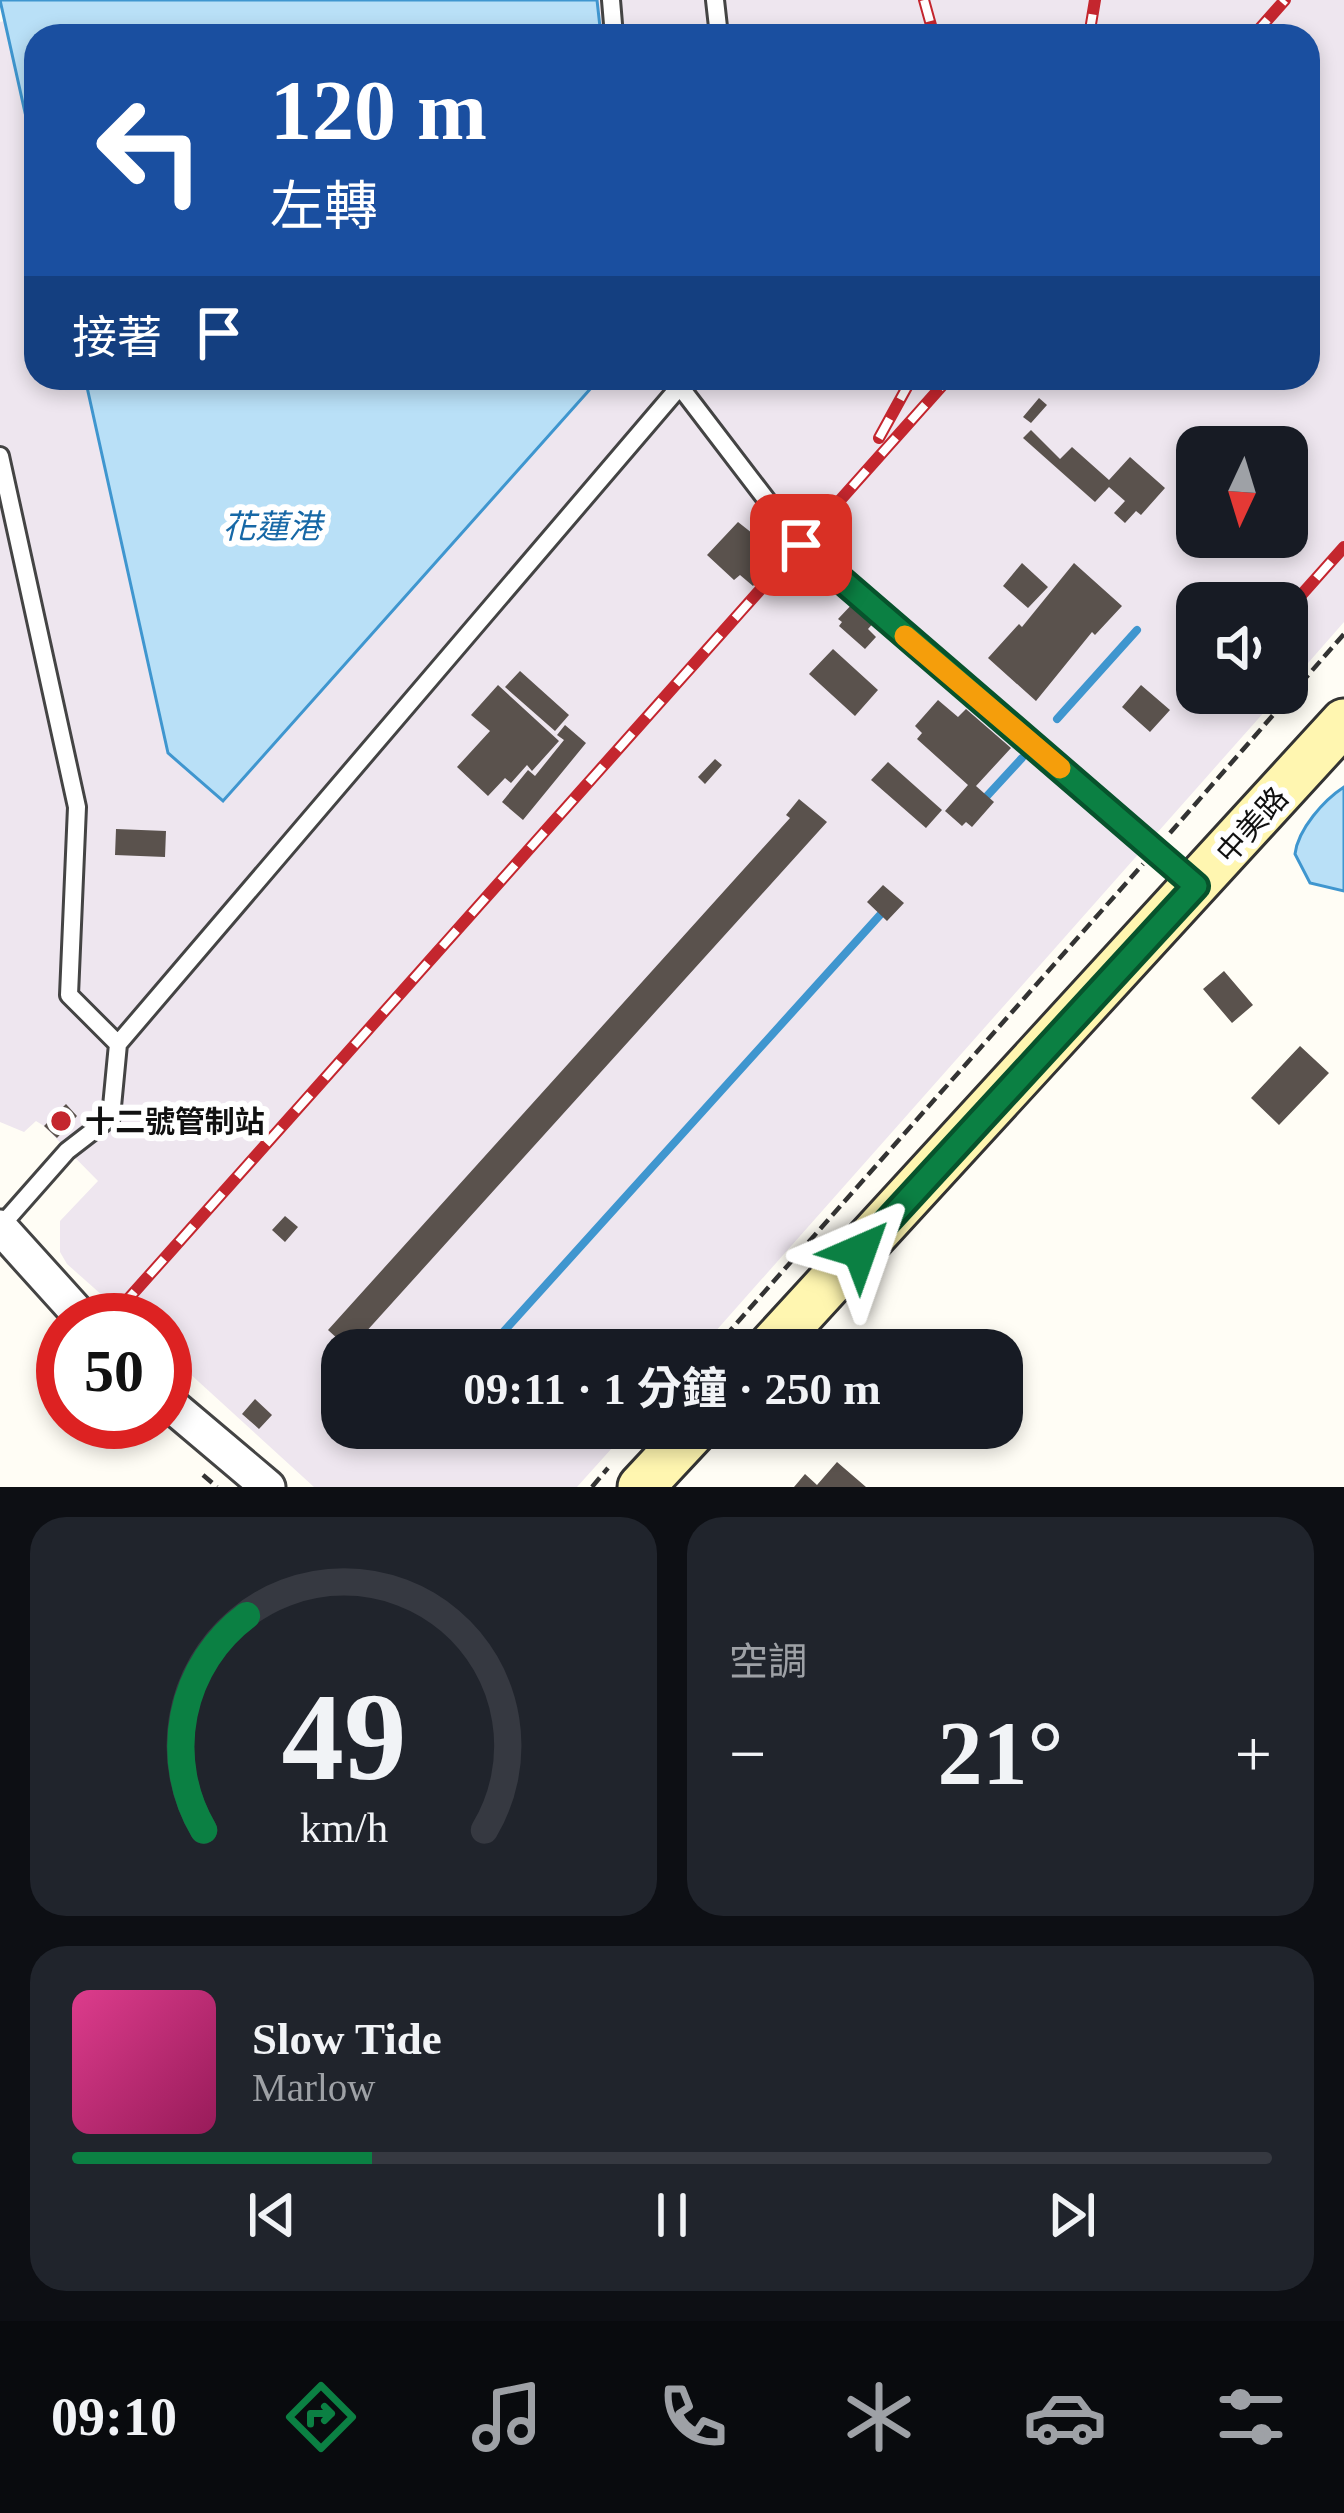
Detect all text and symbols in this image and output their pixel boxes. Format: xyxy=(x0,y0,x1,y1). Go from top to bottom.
text: 120 m xyxy=(270,64,487,157)
icon: left xyxy=(72,72,228,228)
text: 左轉 xyxy=(270,177,378,237)
icon: arrive xyxy=(186,300,252,366)
text: 接著 xyxy=(72,313,162,363)
north arrow xyxy=(1176,426,1308,558)
map controls xyxy=(1176,426,1308,714)
pin xyxy=(750,494,852,596)
water label: 花蓮港 xyxy=(223,509,326,545)
icon: arrive xyxy=(768,512,834,578)
button: sound xyxy=(1176,582,1308,714)
street label: 中美路 xyxy=(1210,781,1294,869)
place label: 十二號管制站 xyxy=(85,1105,265,1138)
marker: 十二號管制站 xyxy=(48,1108,74,1134)
position arrow xyxy=(797,1188,923,1314)
speed limit sign: 50 xyxy=(36,1293,192,1449)
text: 09:11 · 1 分鐘 · 250 m xyxy=(463,1364,881,1414)
text: 空調 xyxy=(729,1640,807,1683)
text: 49 xyxy=(281,1668,406,1806)
text: 21° xyxy=(938,1704,1064,1803)
text: − xyxy=(729,1717,766,1790)
text: + xyxy=(1235,1717,1272,1790)
text: km/h xyxy=(299,1803,388,1850)
text: Slow Tide xyxy=(252,2014,442,2064)
text: Marlow xyxy=(252,2066,375,2109)
icon: previous xyxy=(239,2182,305,2248)
icon: pause xyxy=(639,2182,705,2248)
icon: next xyxy=(1039,2182,1105,2248)
icon: directions xyxy=(279,2375,363,2459)
icon: music xyxy=(465,2375,549,2459)
icon: phone xyxy=(651,2375,735,2459)
icon: climate xyxy=(837,2375,921,2459)
icon: car xyxy=(1023,2375,1107,2459)
icon: filters xyxy=(1209,2375,1293,2459)
text: 09:10 xyxy=(51,2387,177,2447)

